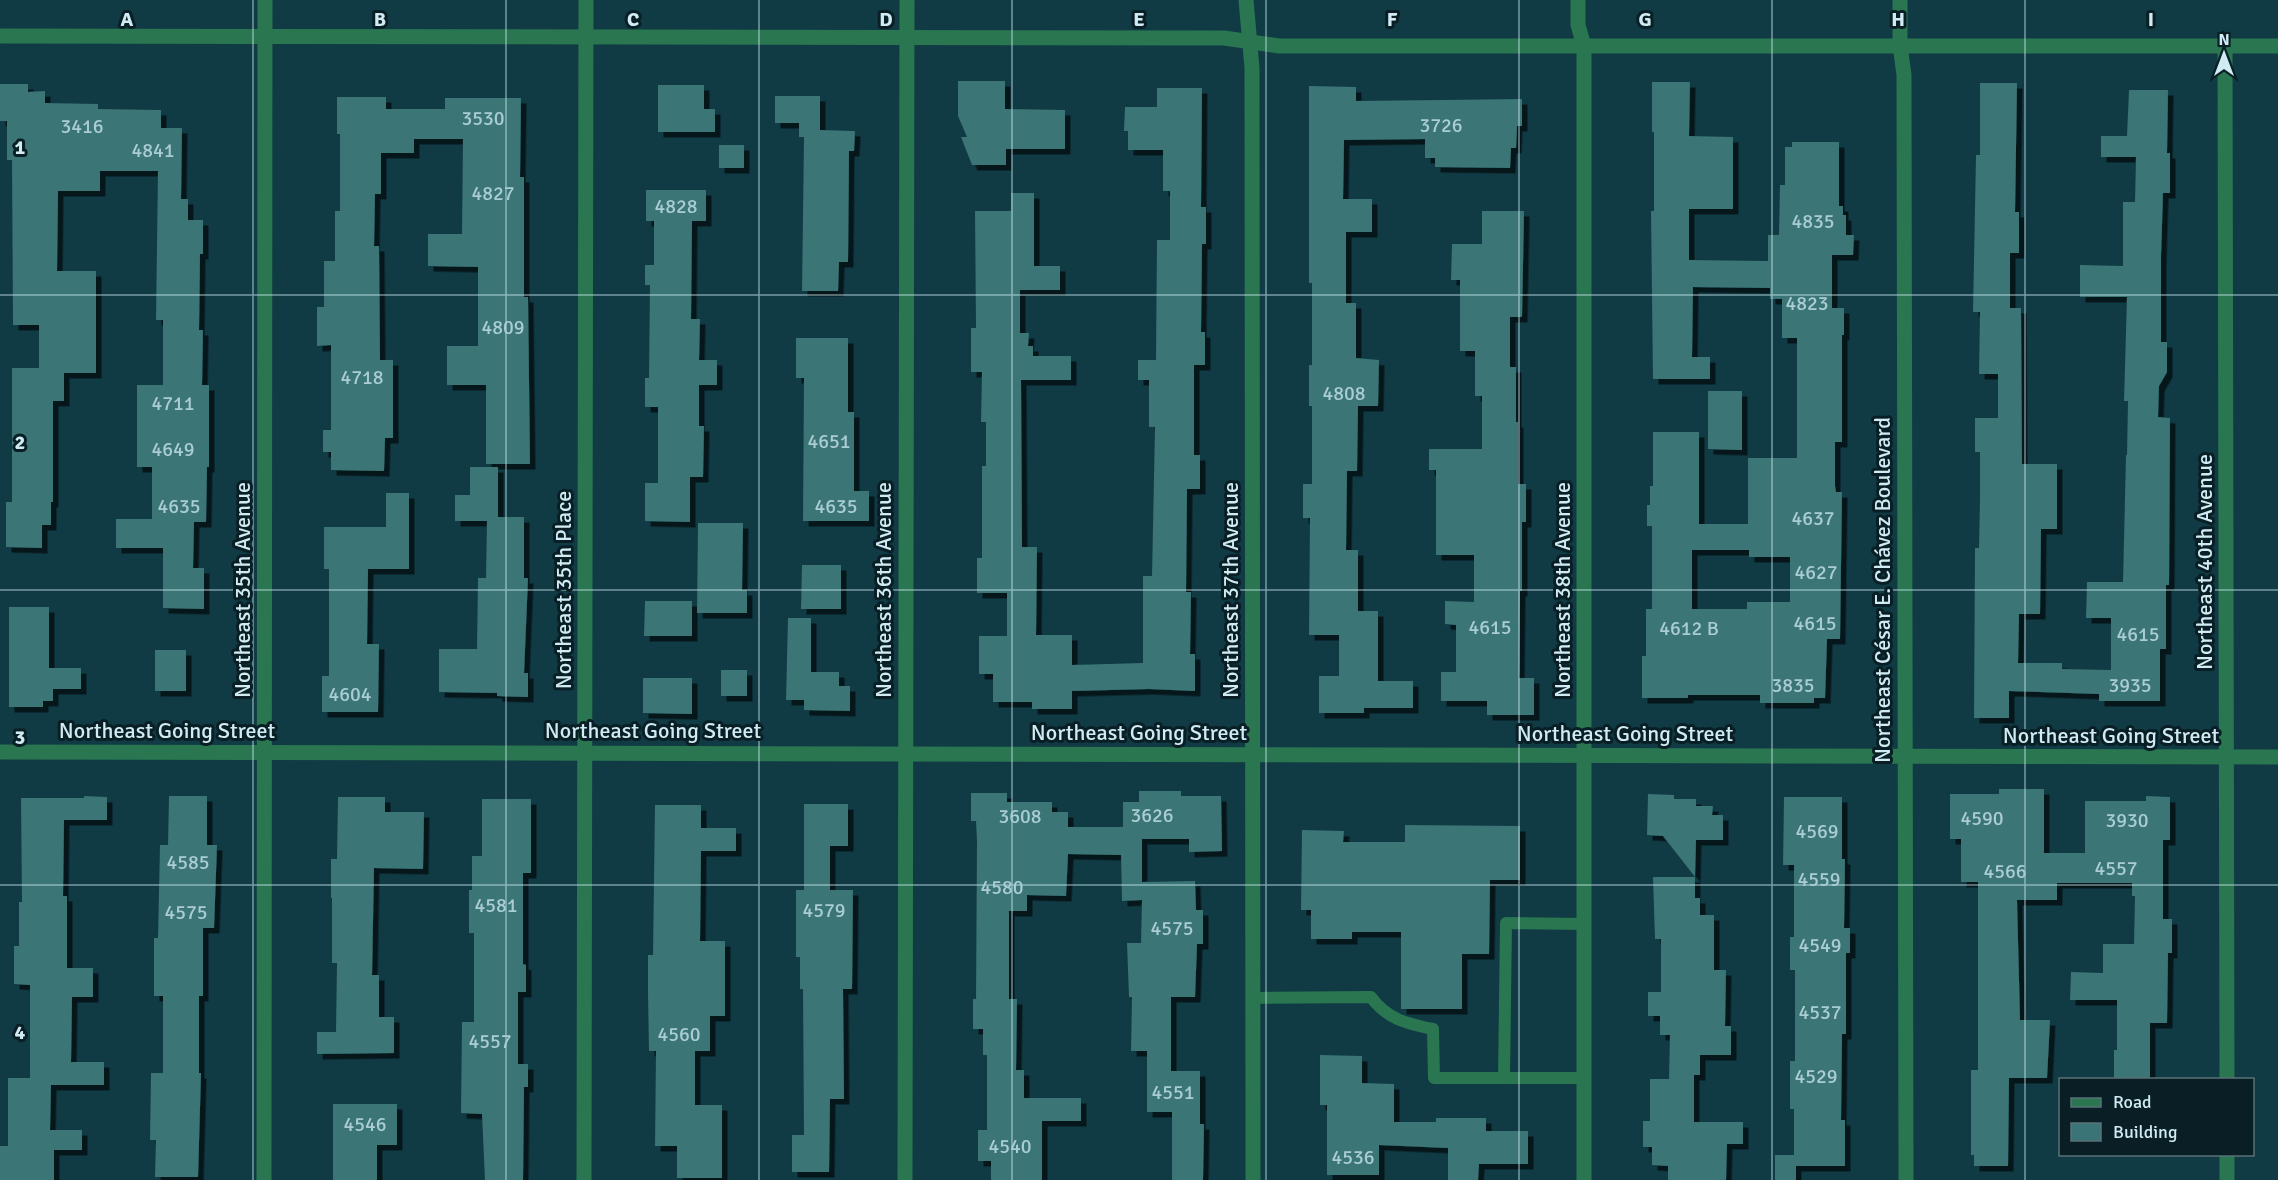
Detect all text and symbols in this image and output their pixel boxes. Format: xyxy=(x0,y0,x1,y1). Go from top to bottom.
text: A xyxy=(121,7,134,32)
text: B xyxy=(374,7,386,32)
text: C xyxy=(627,7,639,32)
text: D xyxy=(879,7,893,32)
text: E xyxy=(1133,7,1145,32)
text: F xyxy=(1387,7,1398,32)
text: G xyxy=(1638,7,1652,32)
text: H xyxy=(1891,7,1905,32)
text: I xyxy=(2148,7,2154,32)
north arrow xyxy=(2194,24,2254,84)
text: N xyxy=(2218,30,2230,50)
house number: 3530 xyxy=(461,106,505,131)
house number: 3726 xyxy=(1419,113,1463,138)
house number: 3416 xyxy=(60,114,104,139)
text: 1 xyxy=(15,135,26,160)
house number: 4841 xyxy=(131,138,175,163)
house number: 4827 xyxy=(471,181,515,206)
house number: 4828 xyxy=(654,194,698,219)
house number: 4835 xyxy=(1791,209,1835,234)
house number: 4823 xyxy=(1785,291,1829,316)
house number: 4809 xyxy=(481,315,525,340)
house number: 4718 xyxy=(340,365,384,390)
house number: 4808 xyxy=(1322,381,1366,406)
house number: 4711 xyxy=(151,391,195,416)
street label: Northeast César E. Chávez Boulevard xyxy=(1869,417,1896,763)
house number: 4651 xyxy=(807,429,851,454)
text: 2 xyxy=(15,430,25,455)
house number: 4649 xyxy=(151,437,195,462)
street label: Northeast 40th Avenue xyxy=(2191,454,2218,670)
street label: Northeast 35th Avenue xyxy=(229,482,256,698)
street label: Northeast 36th Avenue xyxy=(870,482,897,698)
street label: Northeast 37th Avenue xyxy=(1217,482,1244,698)
street label: Northeast 38th Avenue xyxy=(1549,482,1576,698)
street label: Northeast 35th Place xyxy=(550,491,577,689)
house number: 4635 xyxy=(157,494,201,519)
house number: 4635 xyxy=(814,494,858,519)
house number: 4637 xyxy=(1791,506,1835,531)
house number: 4627 xyxy=(1794,560,1838,585)
house number: 4615 xyxy=(1793,611,1837,636)
house number: 4615 xyxy=(1468,615,1512,640)
house number: 4612 B xyxy=(1659,616,1719,641)
house number: 4615 xyxy=(2116,622,2160,647)
house number: 3835 xyxy=(1771,673,1815,698)
house number: 3935 xyxy=(2108,673,2152,698)
house number: 4604 xyxy=(328,682,372,707)
street label: Northeast Going Street xyxy=(59,717,275,744)
street label: Northeast Going Street xyxy=(545,717,761,744)
street label: Northeast Going Street xyxy=(1031,719,1247,746)
street label: Northeast Going Street xyxy=(1517,720,1733,747)
street label: Northeast Going Street xyxy=(2003,722,2219,749)
text: 3 xyxy=(15,725,25,750)
house number: 3626 xyxy=(1130,803,1174,828)
house number: 3608 xyxy=(998,804,1042,829)
house number: 4590 xyxy=(1960,806,2004,831)
house number: 3930 xyxy=(2105,808,2149,833)
house number: 4569 xyxy=(1795,819,1839,844)
house number: 4585 xyxy=(166,850,210,875)
house number: 4557 xyxy=(2094,856,2138,881)
house number: 4566 xyxy=(1983,859,2027,884)
house number: 4559 xyxy=(1797,867,1841,892)
house number: 4580 xyxy=(980,875,1024,900)
house number: 4581 xyxy=(474,893,518,918)
house number: 4579 xyxy=(802,898,846,923)
house number: 4575 xyxy=(164,900,208,925)
house number: 4575 xyxy=(1150,916,1194,941)
house number: 4549 xyxy=(1798,933,1842,958)
house number: 4537 xyxy=(1798,1000,1842,1025)
text: 4 xyxy=(15,1020,26,1045)
house number: 4560 xyxy=(657,1022,701,1047)
house number: 4557 xyxy=(468,1029,512,1054)
house number: 4529 xyxy=(1794,1064,1838,1089)
legend xyxy=(2059,1078,2254,1156)
house number: 4551 xyxy=(1151,1080,1195,1105)
text: Road xyxy=(2113,1091,2152,1113)
house number: 4546 xyxy=(343,1112,387,1137)
text: Building xyxy=(2113,1121,2177,1143)
house number: 4540 xyxy=(988,1134,1032,1159)
house number: 4536 xyxy=(1331,1145,1375,1170)

